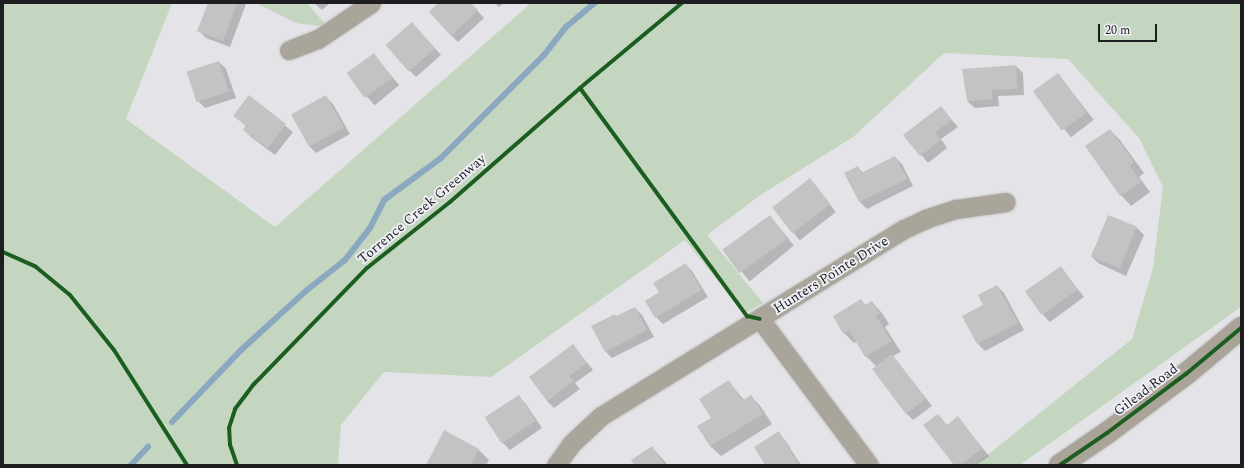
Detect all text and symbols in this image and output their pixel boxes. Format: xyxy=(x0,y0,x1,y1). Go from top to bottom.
scale bar xyxy=(1100,16,1159,42)
text: 20 m xyxy=(1105,21,1130,40)
street label: Torrence Creek Greenway xyxy=(355,151,489,267)
street label: Hunters Pointe Drive xyxy=(770,233,892,317)
street label: Gilead Road xyxy=(1111,360,1181,420)

